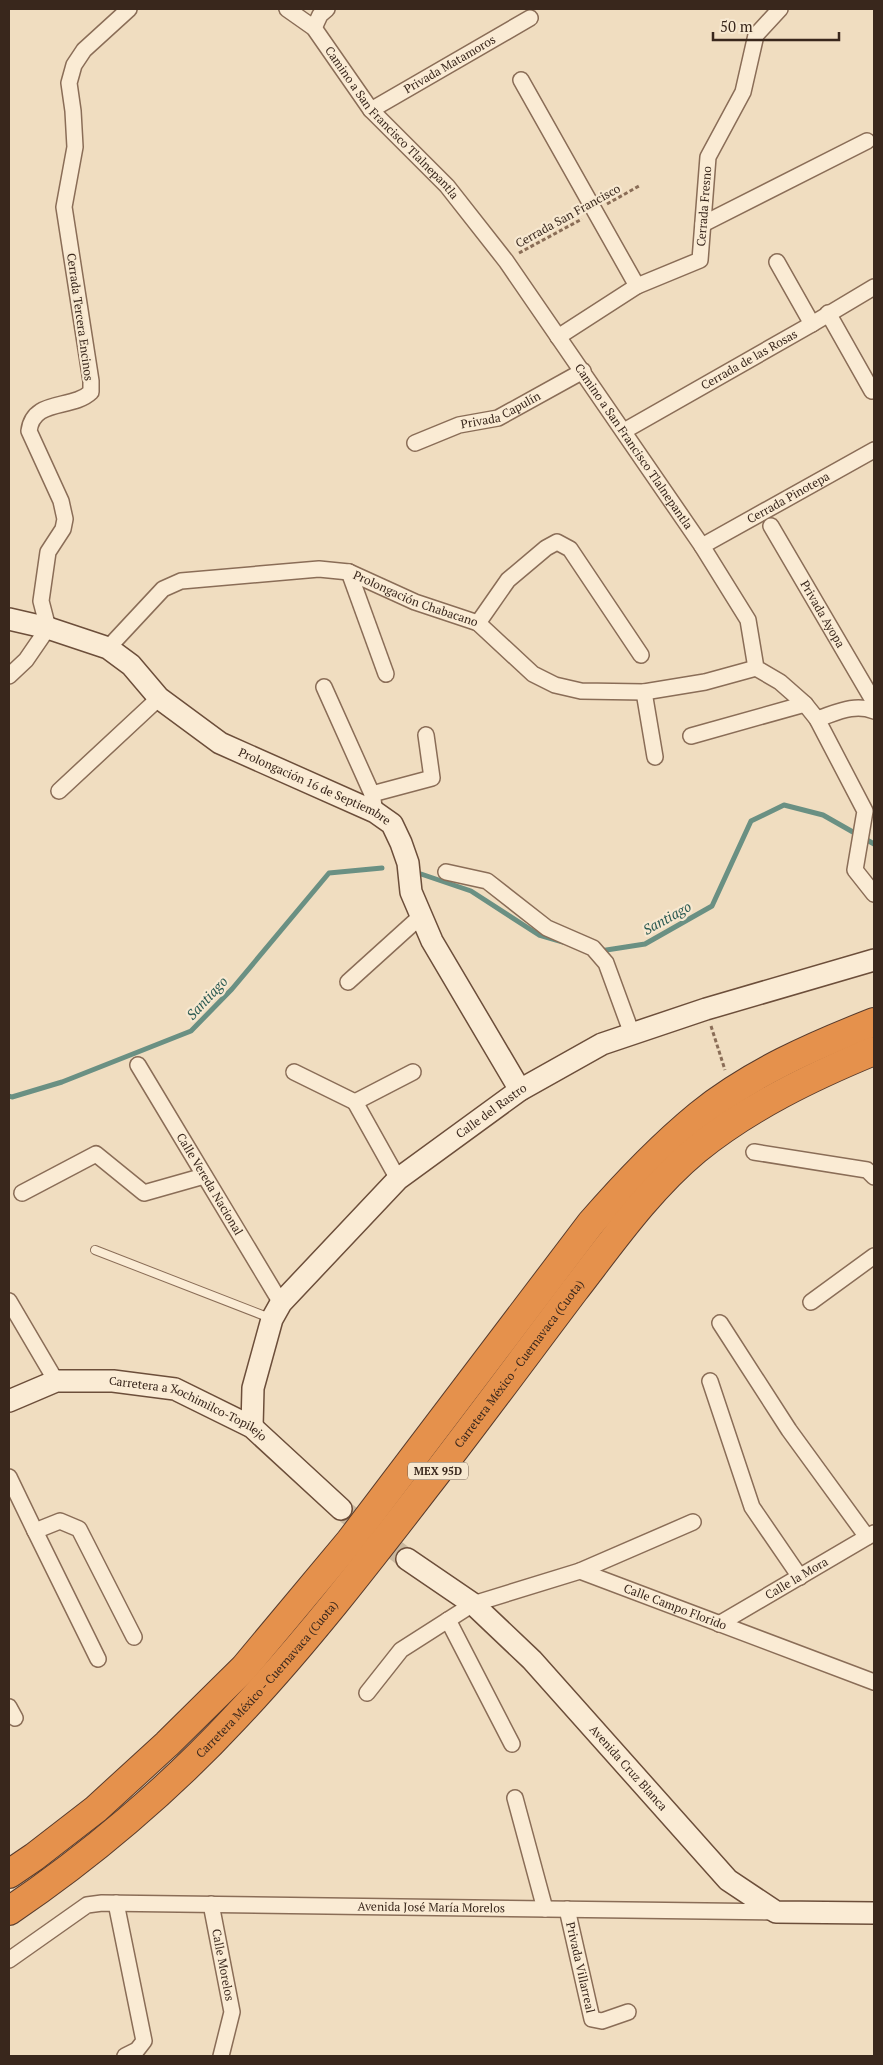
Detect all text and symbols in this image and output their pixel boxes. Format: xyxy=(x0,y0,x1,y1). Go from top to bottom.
scale bar xyxy=(713,10,839,42)
text: 50 m xyxy=(720,16,753,36)
street label: Privada Matamoros xyxy=(401,32,498,96)
street label: Camino a San Francisco Tlalnepantla xyxy=(322,43,462,202)
street label: Cerrada Fresno xyxy=(693,165,714,247)
street label: Cerrada San Francisco xyxy=(513,180,623,251)
street label: Cerrada Tercera Encinos xyxy=(64,252,97,382)
street label: Cerrada de las Rosas xyxy=(698,326,800,393)
street label: Camino a San Francisco Tlalnepantla xyxy=(572,361,696,532)
street label: Privada Capulín xyxy=(459,388,543,432)
street label: Cerrada Pinotepa xyxy=(744,468,832,526)
street label: Prolongación Chabacano xyxy=(351,567,480,630)
street label: Privada Ayopa xyxy=(797,577,849,650)
street label: Prolongación 16 de Septiembre xyxy=(236,744,394,828)
water label: Santiago xyxy=(639,896,694,939)
water label: Santiago xyxy=(182,972,232,1023)
street label: Calle del Rastro xyxy=(453,1080,529,1141)
street label: Calle Vereda Nacional xyxy=(174,1130,247,1238)
street label: Carretera México - Cuernavaca (Cuota) xyxy=(451,1277,587,1451)
street label: Carretera a Xochimilco-Topilejo xyxy=(109,1373,271,1444)
road number: MEX 95D xyxy=(408,1462,468,1480)
street label: Calle la Mora xyxy=(762,1554,830,1602)
street label: Calle Campo Florido xyxy=(622,1580,729,1633)
street label: Carretera México - Cuernavaca (Cuota) xyxy=(192,1597,341,1761)
street label: Avenida Cruz Blanca xyxy=(587,1722,671,1814)
street label: Avenida José María Morelos xyxy=(358,1898,505,1915)
street label: Privada Villarreal xyxy=(563,1920,598,2015)
street label: Calle Morelos xyxy=(209,1927,238,2002)

